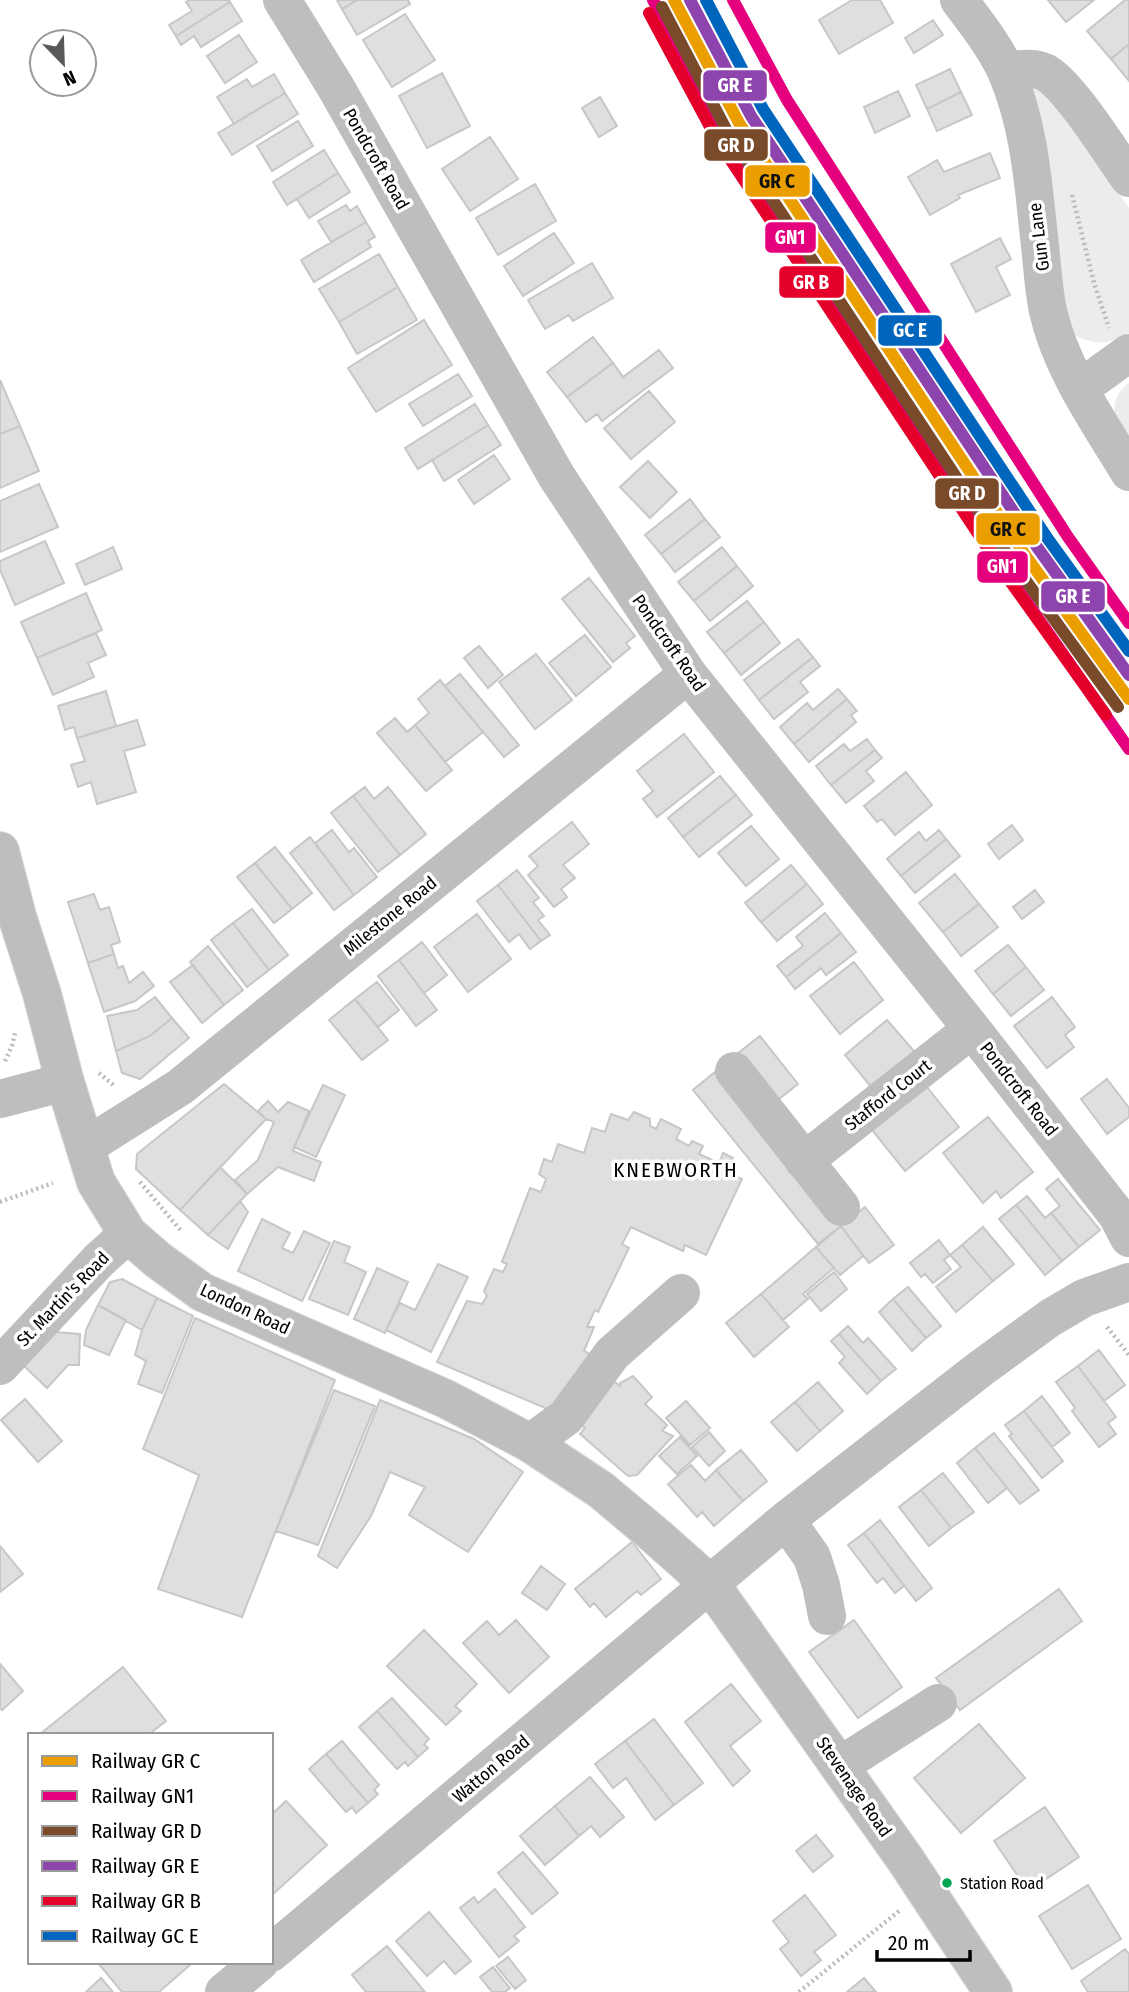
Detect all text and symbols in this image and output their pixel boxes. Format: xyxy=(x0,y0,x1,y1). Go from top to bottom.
north arrow xyxy=(28,28,98,98)
text: N xyxy=(60,65,79,91)
line badge: GR E xyxy=(702,69,768,102)
text: GR E xyxy=(718,74,752,97)
street label: Pondcroft Road xyxy=(338,104,414,214)
line badge: GR D xyxy=(703,128,769,162)
text: GR D xyxy=(717,134,755,157)
line badge: GR C xyxy=(744,164,811,198)
text: GR C xyxy=(759,170,795,193)
street label: Gun Lane xyxy=(1024,202,1054,272)
line badge: GN1 xyxy=(764,221,817,254)
text: GN1 xyxy=(775,226,805,249)
line badge: GR B xyxy=(778,265,845,299)
text: GR B xyxy=(793,271,830,294)
line badge: GC E xyxy=(877,314,943,347)
text: GC E xyxy=(893,319,927,342)
line badge: GR D xyxy=(934,477,1000,510)
text: GR D xyxy=(948,482,986,505)
line badge: GR C xyxy=(975,512,1041,546)
text: GR C xyxy=(990,518,1026,541)
line badge: GN1 xyxy=(976,550,1029,584)
text: GN1 xyxy=(987,555,1017,578)
line badge: GR E xyxy=(1040,580,1106,613)
text: GR E xyxy=(1056,585,1090,608)
street label: Pondcroft Road xyxy=(627,590,711,696)
street label: Milestone Road xyxy=(339,872,441,960)
street label: Pondcroft Road xyxy=(975,1038,1063,1140)
street label: Stafford Court xyxy=(841,1054,936,1135)
district label: KNEBWORTH xyxy=(613,1157,739,1183)
street label: St. Martin's Road xyxy=(12,1247,114,1351)
street label: London Road xyxy=(197,1279,293,1339)
street label: Watton Road xyxy=(448,1730,534,1808)
legend xyxy=(28,1733,273,1964)
street label: Stevenage Road xyxy=(811,1733,897,1841)
text: Railway GR C xyxy=(91,1748,201,1774)
text: Railway GN1 xyxy=(91,1783,194,1809)
text: Railway GR D xyxy=(91,1818,202,1844)
text: Railway GR E xyxy=(91,1853,200,1879)
place label: Station Road xyxy=(960,1874,1044,1893)
marker: Station Road xyxy=(940,1876,954,1890)
text: Railway GR B xyxy=(91,1888,201,1914)
scale bar xyxy=(877,1918,970,1962)
text: Railway GC E xyxy=(91,1923,199,1949)
text: 20 m xyxy=(888,1930,929,1956)

